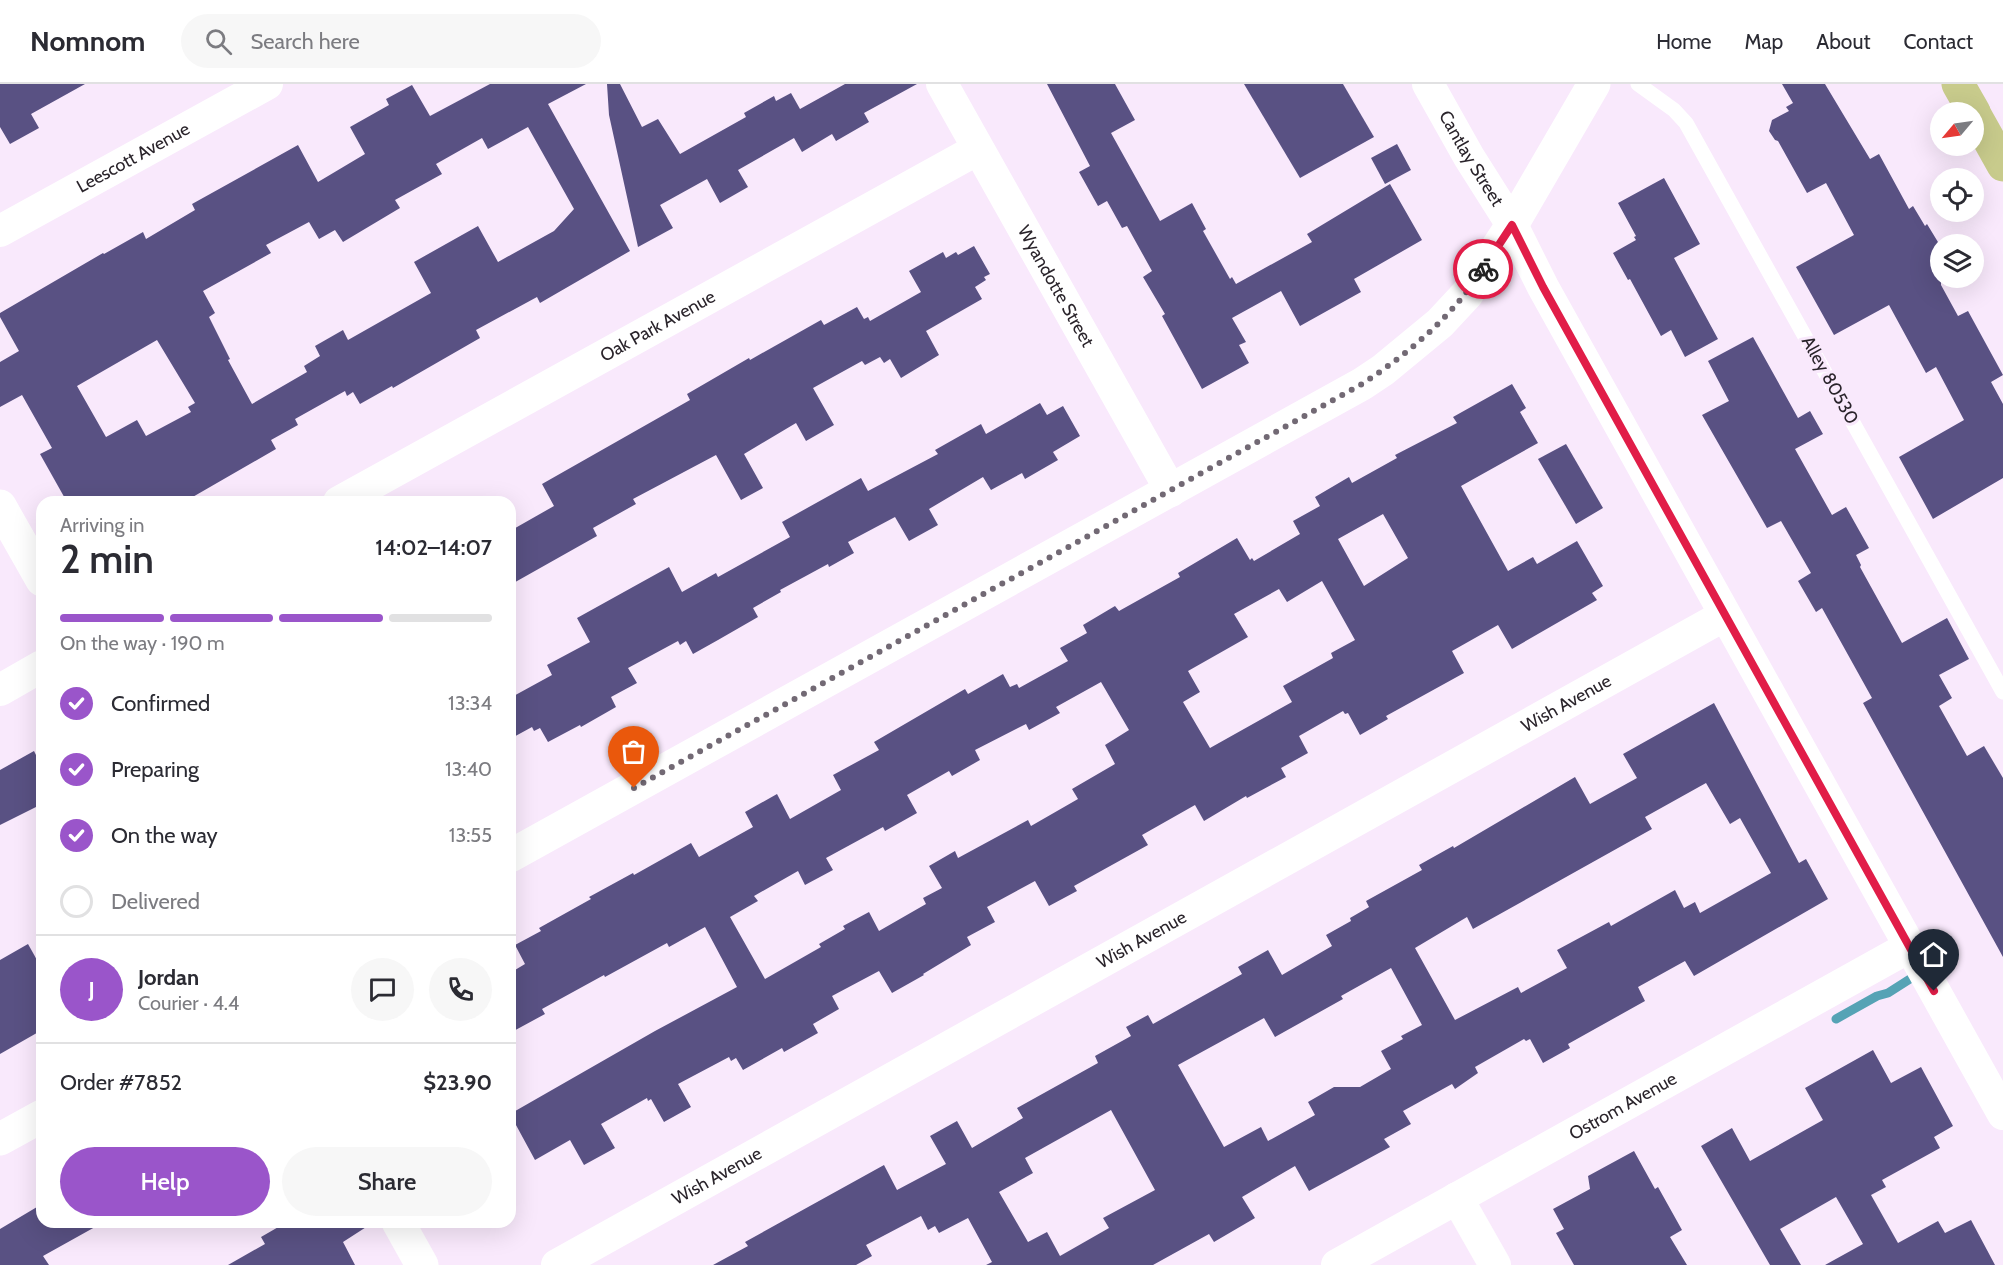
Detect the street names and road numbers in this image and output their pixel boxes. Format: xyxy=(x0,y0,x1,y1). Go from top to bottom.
street label: Cantlay Street xyxy=(1434,107,1508,210)
street label: Leescott Avenue xyxy=(73,118,194,198)
street label: Wyandotte Street xyxy=(1013,222,1099,351)
street label: Oak Park Avenue xyxy=(596,285,719,367)
street label: Alley 80530 xyxy=(1797,332,1863,428)
street label: Wish Avenue xyxy=(1518,670,1615,737)
street label: Wish Avenue xyxy=(1093,906,1190,973)
street label: Ostrom Avenue xyxy=(1565,1067,1680,1145)
street label: Wish Avenue xyxy=(668,1142,766,1210)

